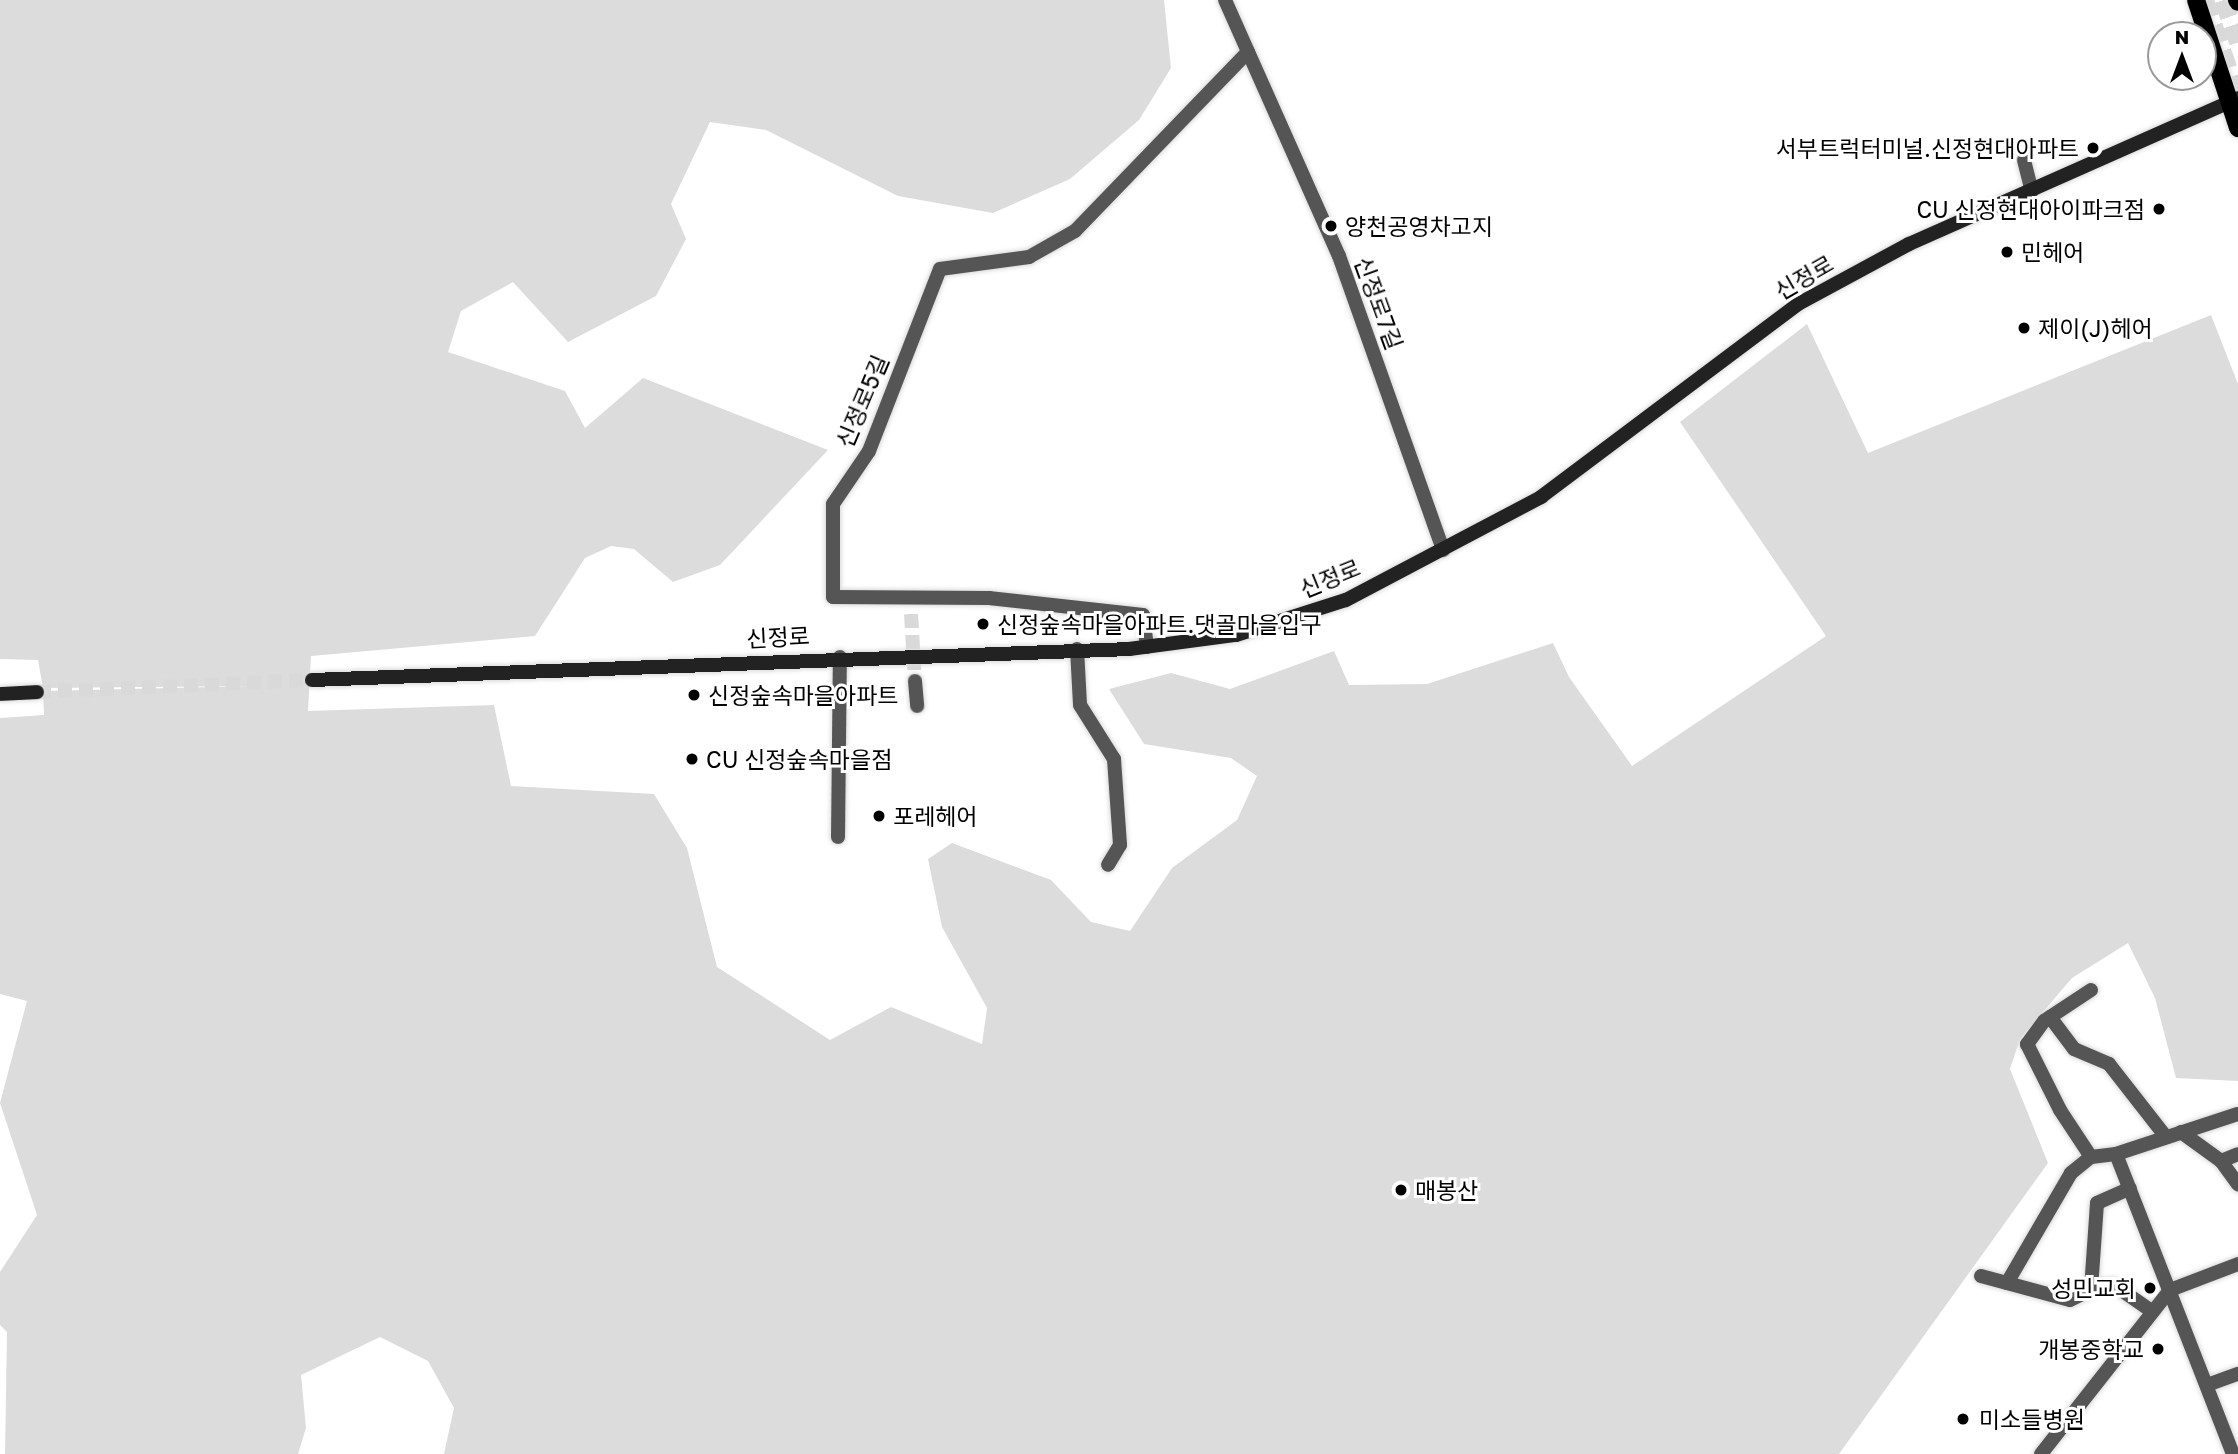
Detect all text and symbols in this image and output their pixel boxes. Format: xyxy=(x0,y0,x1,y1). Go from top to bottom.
north arrow xyxy=(2147,21,2217,91)
text: N xyxy=(2175,25,2189,48)
place label: 서부트럭터미널.신정현대아파트 xyxy=(1776,134,2079,162)
marker: 서부트럭터미널.신정현대아파트 xyxy=(2085,140,2101,156)
place label: CU 신정현대아이파크점 xyxy=(1916,195,2145,223)
marker: CU 신정현대아이파크점 xyxy=(2151,201,2167,217)
place label: 양천공영차고지 xyxy=(1345,212,1493,240)
marker: 양천공영차고지 xyxy=(1323,218,1339,234)
place label: 민헤어 xyxy=(2021,238,2084,266)
marker: 민헤어 xyxy=(1999,244,2015,260)
street label: 신정로 xyxy=(1770,249,1838,305)
street label: 신정로7길 xyxy=(1349,253,1409,353)
place label: 제이(J)헤어 xyxy=(2038,314,2153,342)
marker: 제이(J)헤어 xyxy=(2016,320,2032,336)
street label: 신정로5길 xyxy=(830,351,894,451)
street label: 신정로 xyxy=(1295,553,1365,603)
place label: 신정숲속마을아파트.댓골마을입구 xyxy=(997,610,1321,638)
marker: 신정숲속마을아파트.댓골마을입구 xyxy=(975,616,991,632)
street label: 신정로 xyxy=(746,622,810,652)
place label: 신정숲속마을아파트 xyxy=(708,681,898,709)
marker: 신정숲속마을아파트 xyxy=(686,687,702,703)
place label: CU 신정숲속마을점 xyxy=(706,745,892,773)
marker: CU 신정숲속마을점 xyxy=(684,751,700,767)
place label: 포레헤어 xyxy=(893,802,978,830)
marker: 포레헤어 xyxy=(871,808,887,824)
place label: 매봉산 xyxy=(1415,1176,1478,1204)
marker: 매봉산 xyxy=(1393,1182,1409,1198)
place label: 성민교회 xyxy=(2051,1274,2136,1302)
marker: 성민교회 xyxy=(2142,1280,2158,1296)
place label: 개봉중학교 xyxy=(2038,1335,2144,1363)
marker: 개봉중학교 xyxy=(2150,1341,2166,1357)
place label: 미소들병원 xyxy=(1979,1405,2085,1433)
marker: 미소들병원 xyxy=(1953,1409,1973,1429)

